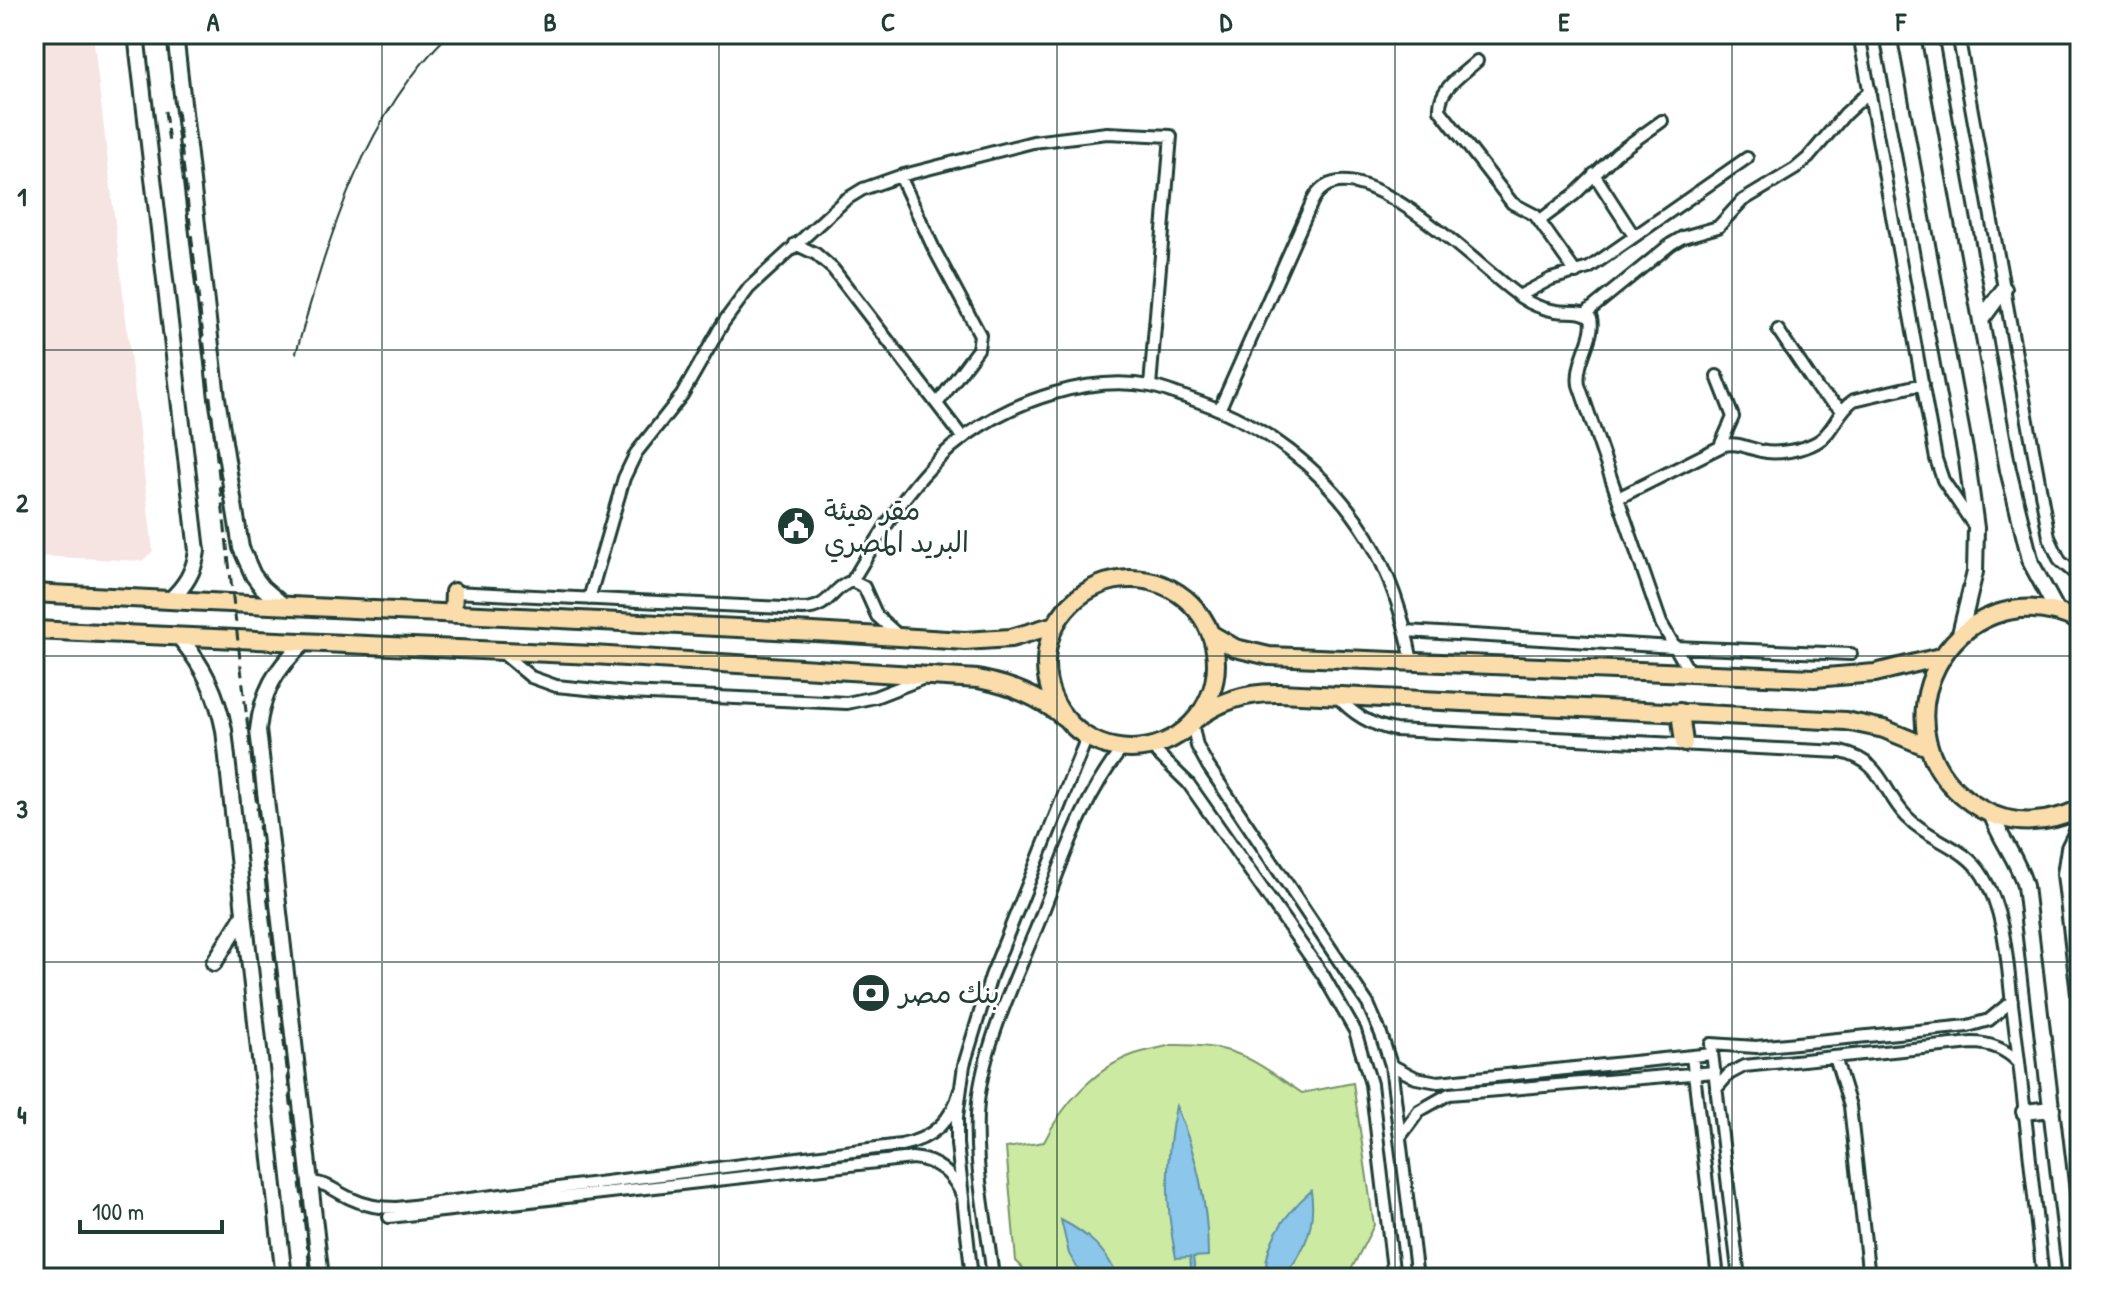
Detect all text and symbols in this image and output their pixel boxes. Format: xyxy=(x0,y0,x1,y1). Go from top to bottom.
text: A xyxy=(207,4,220,39)
text: B xyxy=(543,4,557,39)
text: C xyxy=(881,4,895,39)
text: D xyxy=(1220,4,1233,39)
text: E xyxy=(1558,4,1570,39)
text: F xyxy=(1895,4,1907,39)
text: 1 xyxy=(17,179,27,214)
text: 2 xyxy=(16,485,29,520)
place label: مقر هيئة البريد المصري xyxy=(824,491,969,563)
public building icon: مقر هيئة البريد المصري xyxy=(775,505,817,547)
text: 3 xyxy=(16,791,28,826)
bank icon: بنك مصر xyxy=(850,972,892,1014)
place label: بنك مصر xyxy=(897,974,1000,1012)
text: 4 xyxy=(17,1097,27,1132)
scale bar xyxy=(80,1184,222,1234)
text: 100 m xyxy=(92,1195,144,1227)

